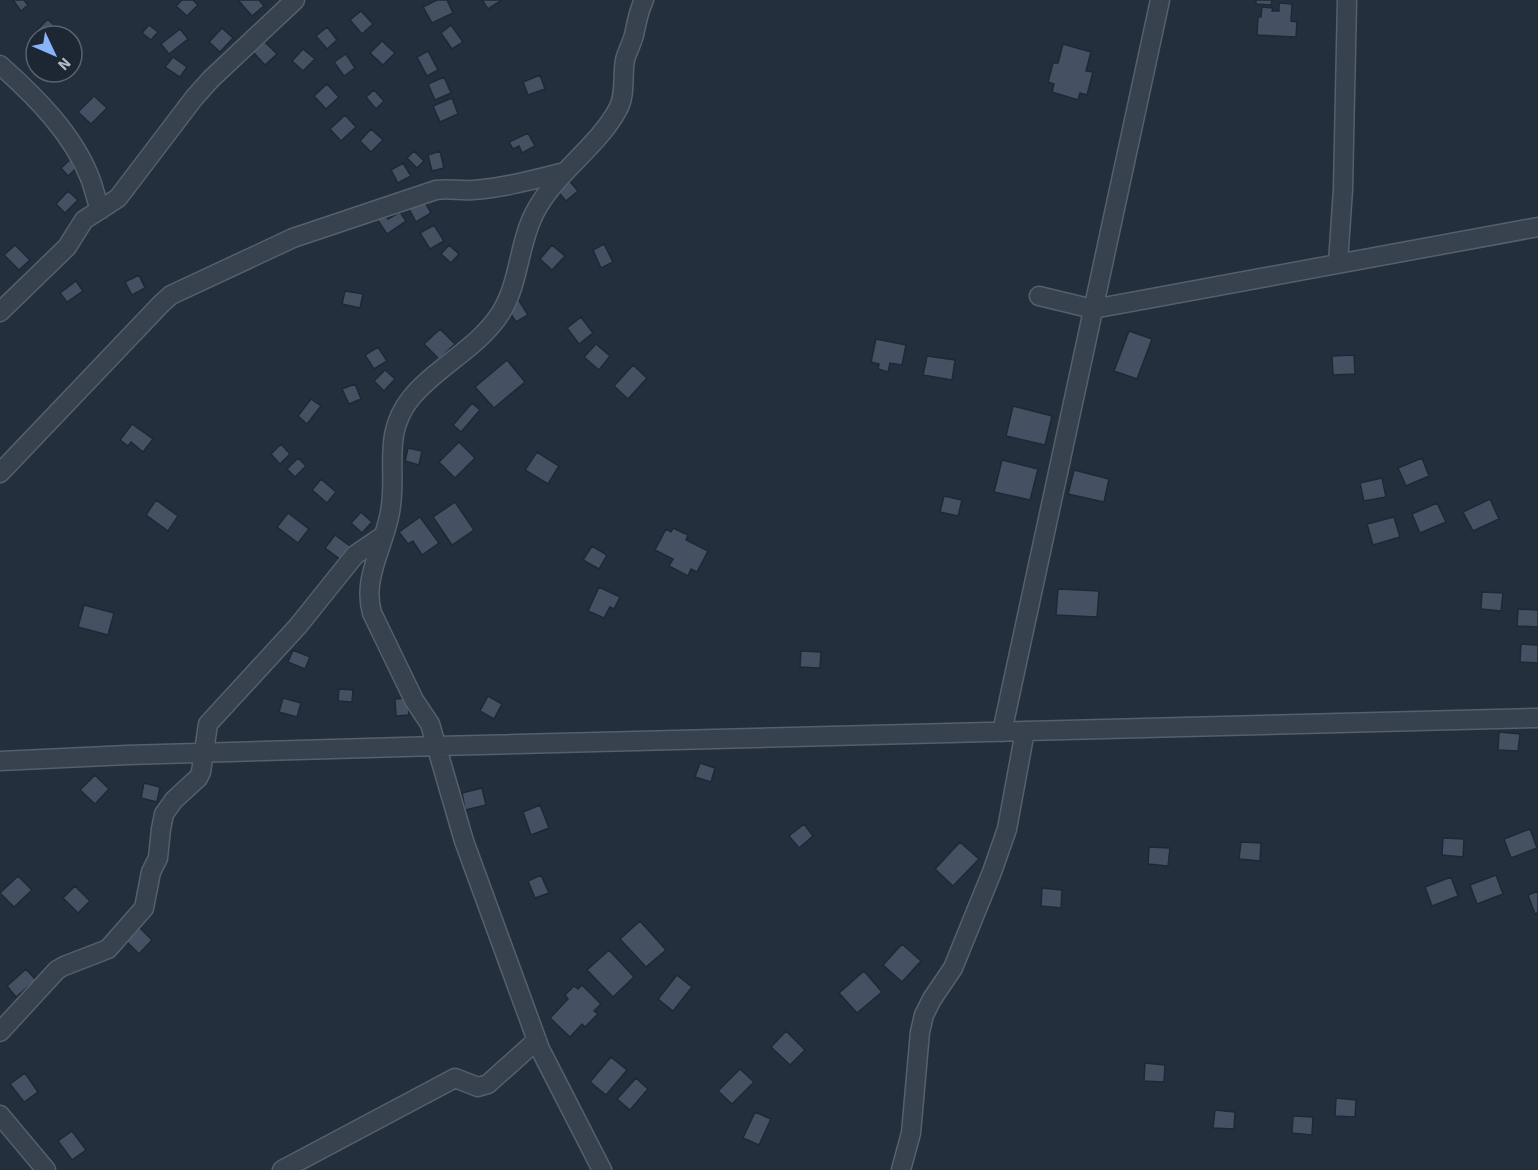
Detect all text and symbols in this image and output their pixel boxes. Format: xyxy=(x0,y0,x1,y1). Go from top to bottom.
north arrow xyxy=(24,24,84,84)
text: N xyxy=(52,52,76,75)

